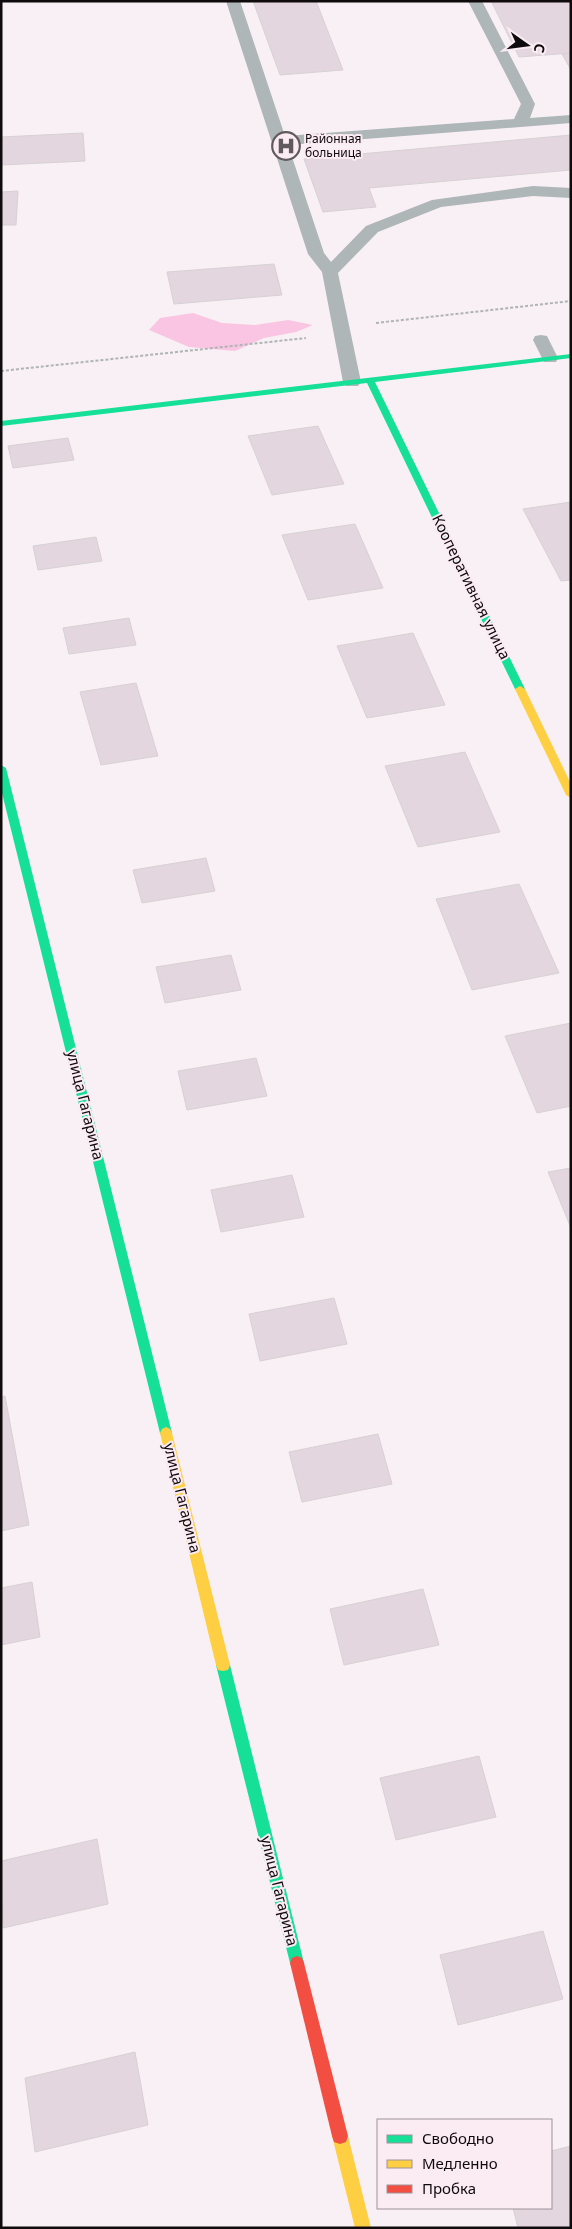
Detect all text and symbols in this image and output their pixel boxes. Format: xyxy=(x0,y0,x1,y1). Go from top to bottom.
north arrow xyxy=(502,20,552,70)
text: С xyxy=(530,42,550,55)
place label: Районная больница xyxy=(305,130,362,161)
hospital icon: Районная больница xyxy=(271,131,301,161)
street label: Кооперативная улица xyxy=(428,511,516,662)
street label: улица Гагарина xyxy=(63,1048,109,1162)
street label: улица Гагарина xyxy=(160,1441,206,1555)
street label: улица Гагарина xyxy=(257,1834,303,1948)
legend xyxy=(377,2119,552,2209)
text: Свободно xyxy=(422,2128,494,2148)
text: Медленно xyxy=(422,2153,498,2173)
text: Пробка xyxy=(422,2178,476,2198)

